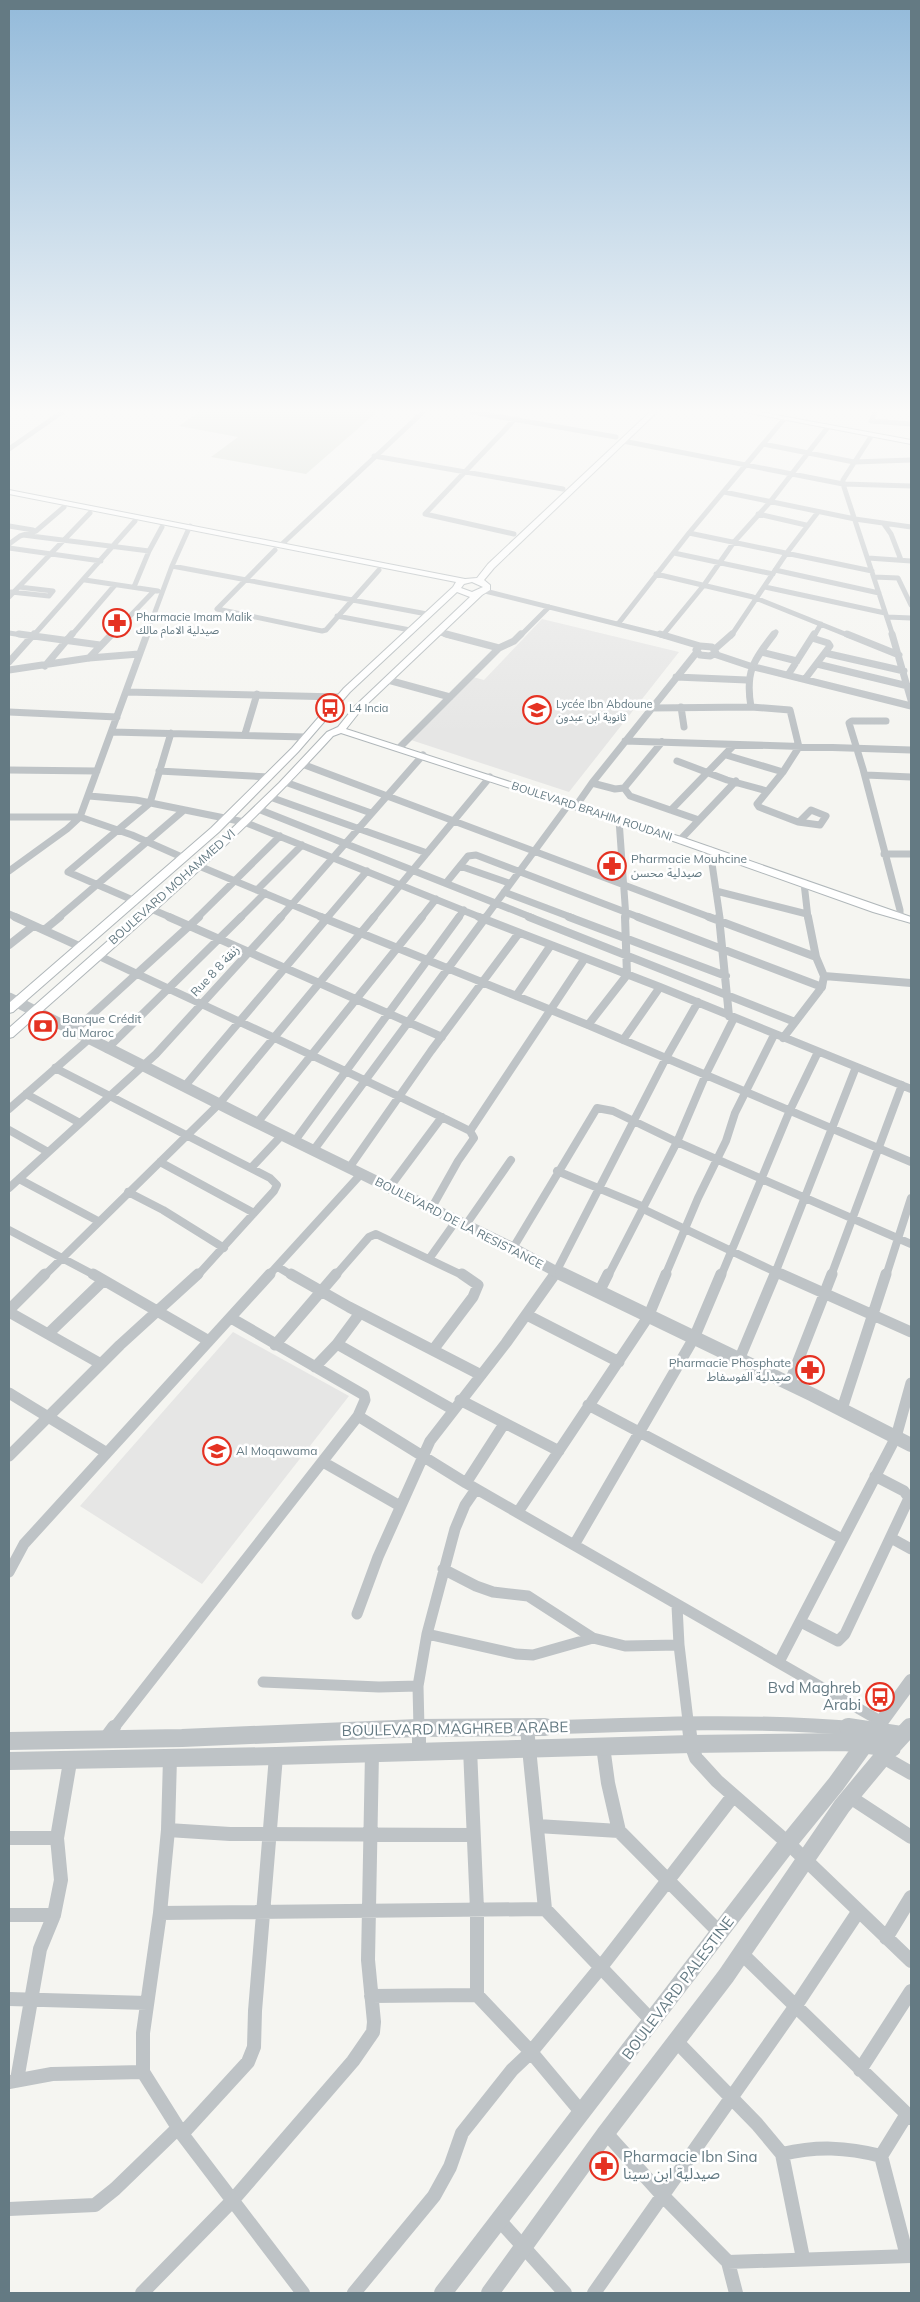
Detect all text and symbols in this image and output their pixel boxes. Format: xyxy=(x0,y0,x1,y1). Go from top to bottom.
pharmacy icon: Pharmacie Imam Malik صيدلية الامام مالك xyxy=(102,608,132,638)
place label: Pharmacie Imam Malik صيدلية الامام مالك xyxy=(136,610,252,638)
bus stop icon: L4 Incia xyxy=(315,693,345,723)
school or university icon: Lycée Ibn Abdoune ثانوية ابن عبدون xyxy=(522,695,552,725)
place label: Lycée Ibn Abdoune ثانوية ابن عبدون xyxy=(556,697,653,724)
place label: L4 Incia xyxy=(349,701,388,715)
street label: BOULEVARD BRAHIM ROUDANI xyxy=(510,778,674,844)
street label: BOULEVARD MOHAMMED VI xyxy=(105,826,238,948)
pharmacy icon: Pharmacie Mouhcine صيدلية محسن xyxy=(597,851,627,881)
place label: Pharmacie Mouhcine صيدلية محسن xyxy=(631,851,747,880)
street label: Rue 8 8 زنقة xyxy=(187,942,242,999)
bank icon: Banque Crédit du Maroc xyxy=(28,1011,58,1041)
place label: Banque Crédit du Maroc xyxy=(62,1011,141,1040)
street label: BOULEVARD DE LA RESISTANCE xyxy=(373,1174,546,1272)
place label: Pharmacie Phosphate صيدلية الفوسفاط xyxy=(669,1355,791,1384)
pharmacy icon: Pharmacie Phosphate صيدلية الفوسفاط xyxy=(795,1355,825,1385)
school or university icon: Al Moqawama xyxy=(202,1436,232,1466)
place label: Al Moqawama xyxy=(236,1443,318,1458)
place label: Bvd Maghreb Arabi xyxy=(768,1678,861,1714)
bus stop icon: Bvd Maghreb Arabi xyxy=(865,1682,895,1712)
street label: BOULEVARD MAGHREB ARABE xyxy=(342,1717,569,1740)
street label: BOULEVARD PALESTINE xyxy=(618,1912,738,2063)
place label: Pharmacie Ibn Sina صيدلية ابن سينا xyxy=(623,2147,758,2183)
pharmacy icon: Pharmacie Ibn Sina صيدلية ابن سينا xyxy=(589,2151,619,2181)

